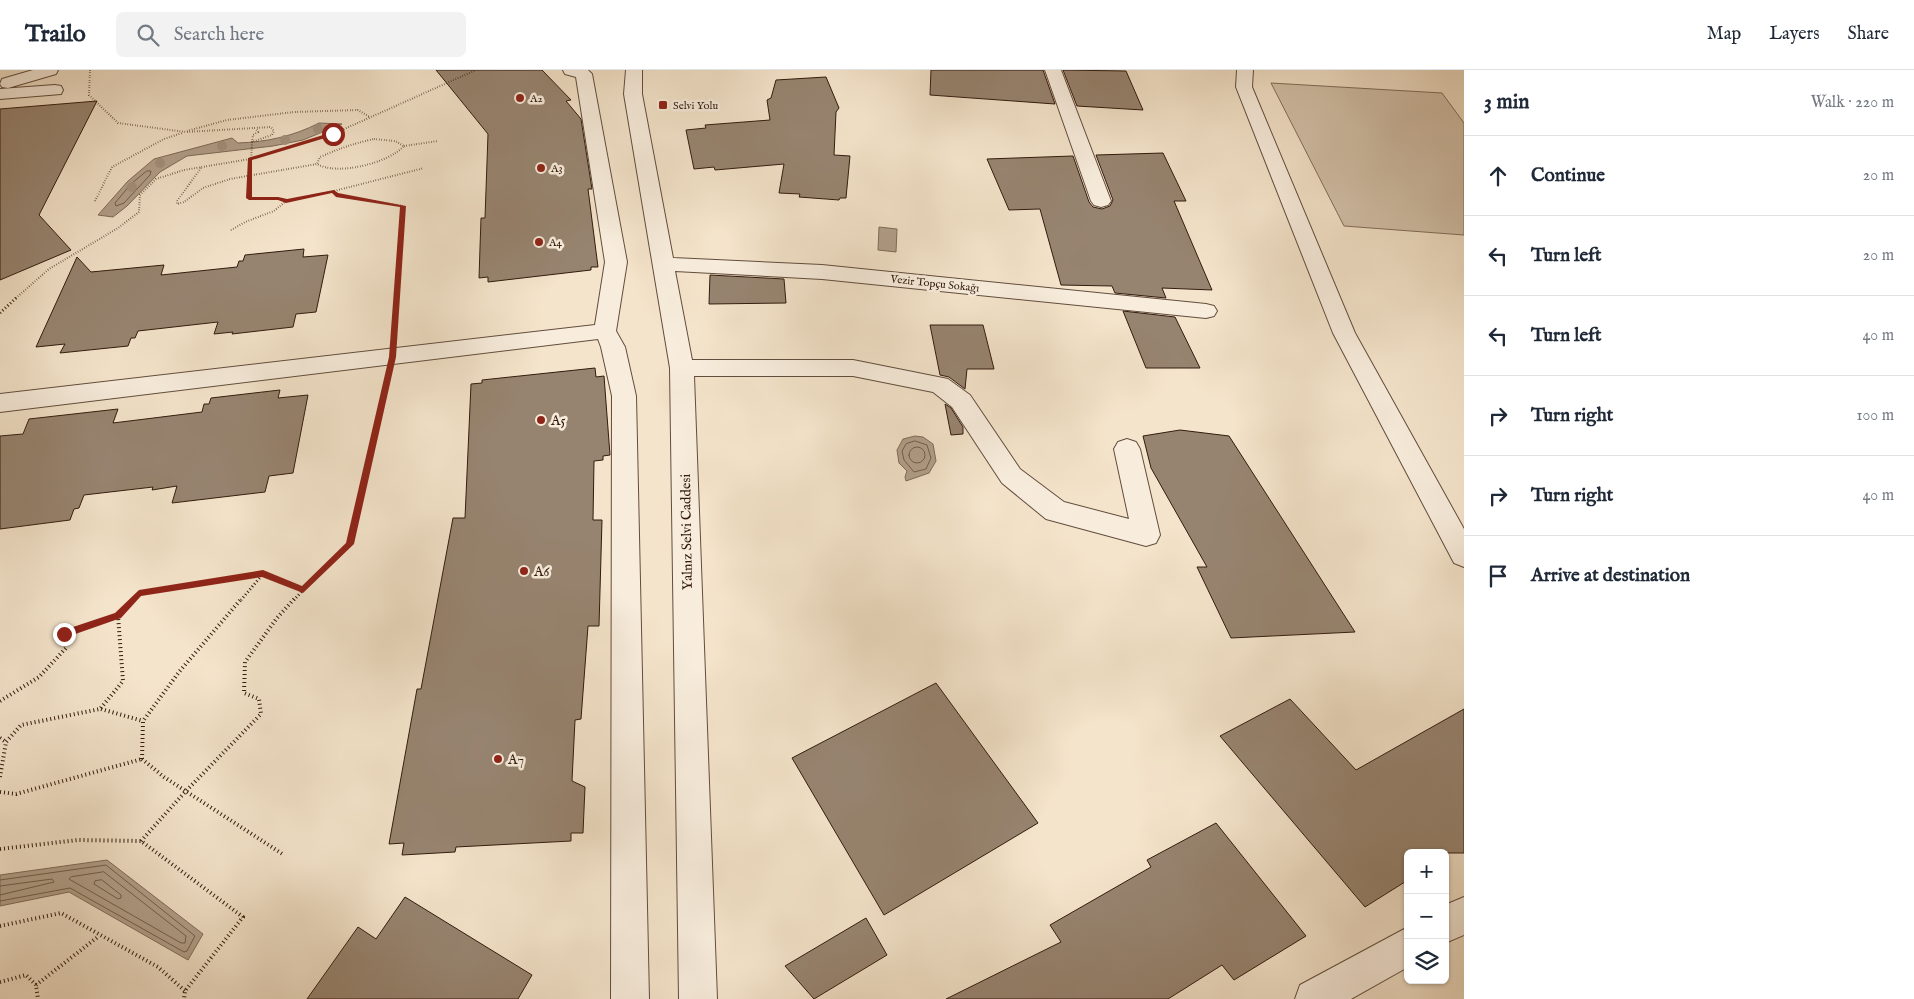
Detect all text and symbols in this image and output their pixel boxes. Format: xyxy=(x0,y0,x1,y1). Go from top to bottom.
search box xyxy=(116,12,466,57)
text: Trailo xyxy=(25,19,86,50)
icon: search xyxy=(134,21,162,49)
text: Search here xyxy=(174,23,264,47)
text: Map xyxy=(1707,23,1741,46)
text: Layers xyxy=(1769,23,1820,46)
text: Share xyxy=(1848,23,1889,46)
text: 3 min xyxy=(1484,89,1529,116)
marker: A2 xyxy=(514,92,526,104)
place label: A2 xyxy=(529,92,543,106)
text: Walk · 220 m xyxy=(1811,93,1894,113)
marker: Selvi Yolu xyxy=(657,99,669,111)
place label: Selvi Yolu xyxy=(673,99,718,113)
route start xyxy=(322,123,345,146)
marker: A3 xyxy=(535,162,547,174)
place label: A3 xyxy=(550,162,563,176)
icon: ahead xyxy=(1484,162,1512,190)
text: Continue xyxy=(1531,164,1605,188)
text: 20 m xyxy=(1863,166,1894,186)
marker: A4 xyxy=(533,236,545,248)
place label: A4 xyxy=(548,236,562,250)
icon: left xyxy=(1484,242,1512,270)
text: Turn left xyxy=(1531,244,1602,268)
text: 20 m xyxy=(1863,246,1894,266)
street label: Vezir Topçu Sokağı xyxy=(889,272,980,296)
icon: left xyxy=(1484,322,1512,350)
text: Turn left xyxy=(1531,324,1602,348)
text: 40 m xyxy=(1862,326,1894,346)
icon: right xyxy=(1484,402,1512,430)
text: Turn right xyxy=(1531,404,1613,428)
text: 100 m xyxy=(1857,406,1894,426)
place label: A5 xyxy=(550,412,566,430)
marker: A5 xyxy=(535,414,547,426)
street label: Yalnız Selvi Caddesi xyxy=(677,474,697,590)
icon: right xyxy=(1484,482,1512,510)
text: Turn right xyxy=(1531,484,1613,508)
text: 40 m xyxy=(1862,486,1894,506)
icon: arrive xyxy=(1484,562,1512,590)
place label: A6 xyxy=(533,563,550,581)
text: Arrive at destination xyxy=(1531,564,1690,588)
marker: A6 xyxy=(518,565,530,577)
route end xyxy=(53,623,76,646)
place label: A7 xyxy=(507,751,524,769)
marker: A7 xyxy=(492,753,504,765)
map controls xyxy=(1404,849,1449,984)
button: + xyxy=(1404,849,1449,894)
button: − xyxy=(1404,894,1449,939)
button: layers xyxy=(1404,939,1449,984)

